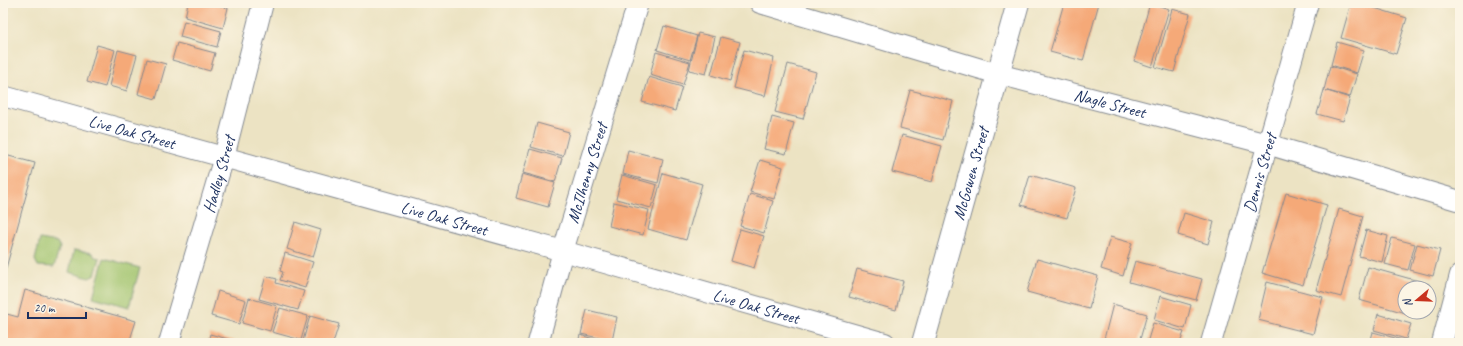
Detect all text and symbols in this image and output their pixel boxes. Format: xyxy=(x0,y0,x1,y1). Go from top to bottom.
street label: Nagle Street xyxy=(1072,84,1150,124)
street label: Live Oak Street xyxy=(87,110,180,155)
street label: McIlhenny Street xyxy=(562,118,613,226)
street label: McGowen Street xyxy=(948,123,994,222)
street label: Dennis Street xyxy=(1239,129,1282,215)
street label: Hadley Street xyxy=(198,131,241,215)
street label: Live Oak Street xyxy=(399,197,492,241)
north arrow xyxy=(1397,280,1437,320)
street label: Live Oak Street xyxy=(711,284,804,330)
scale bar xyxy=(28,294,86,320)
text: N xyxy=(1399,296,1415,309)
text: 20 m xyxy=(34,300,56,316)

